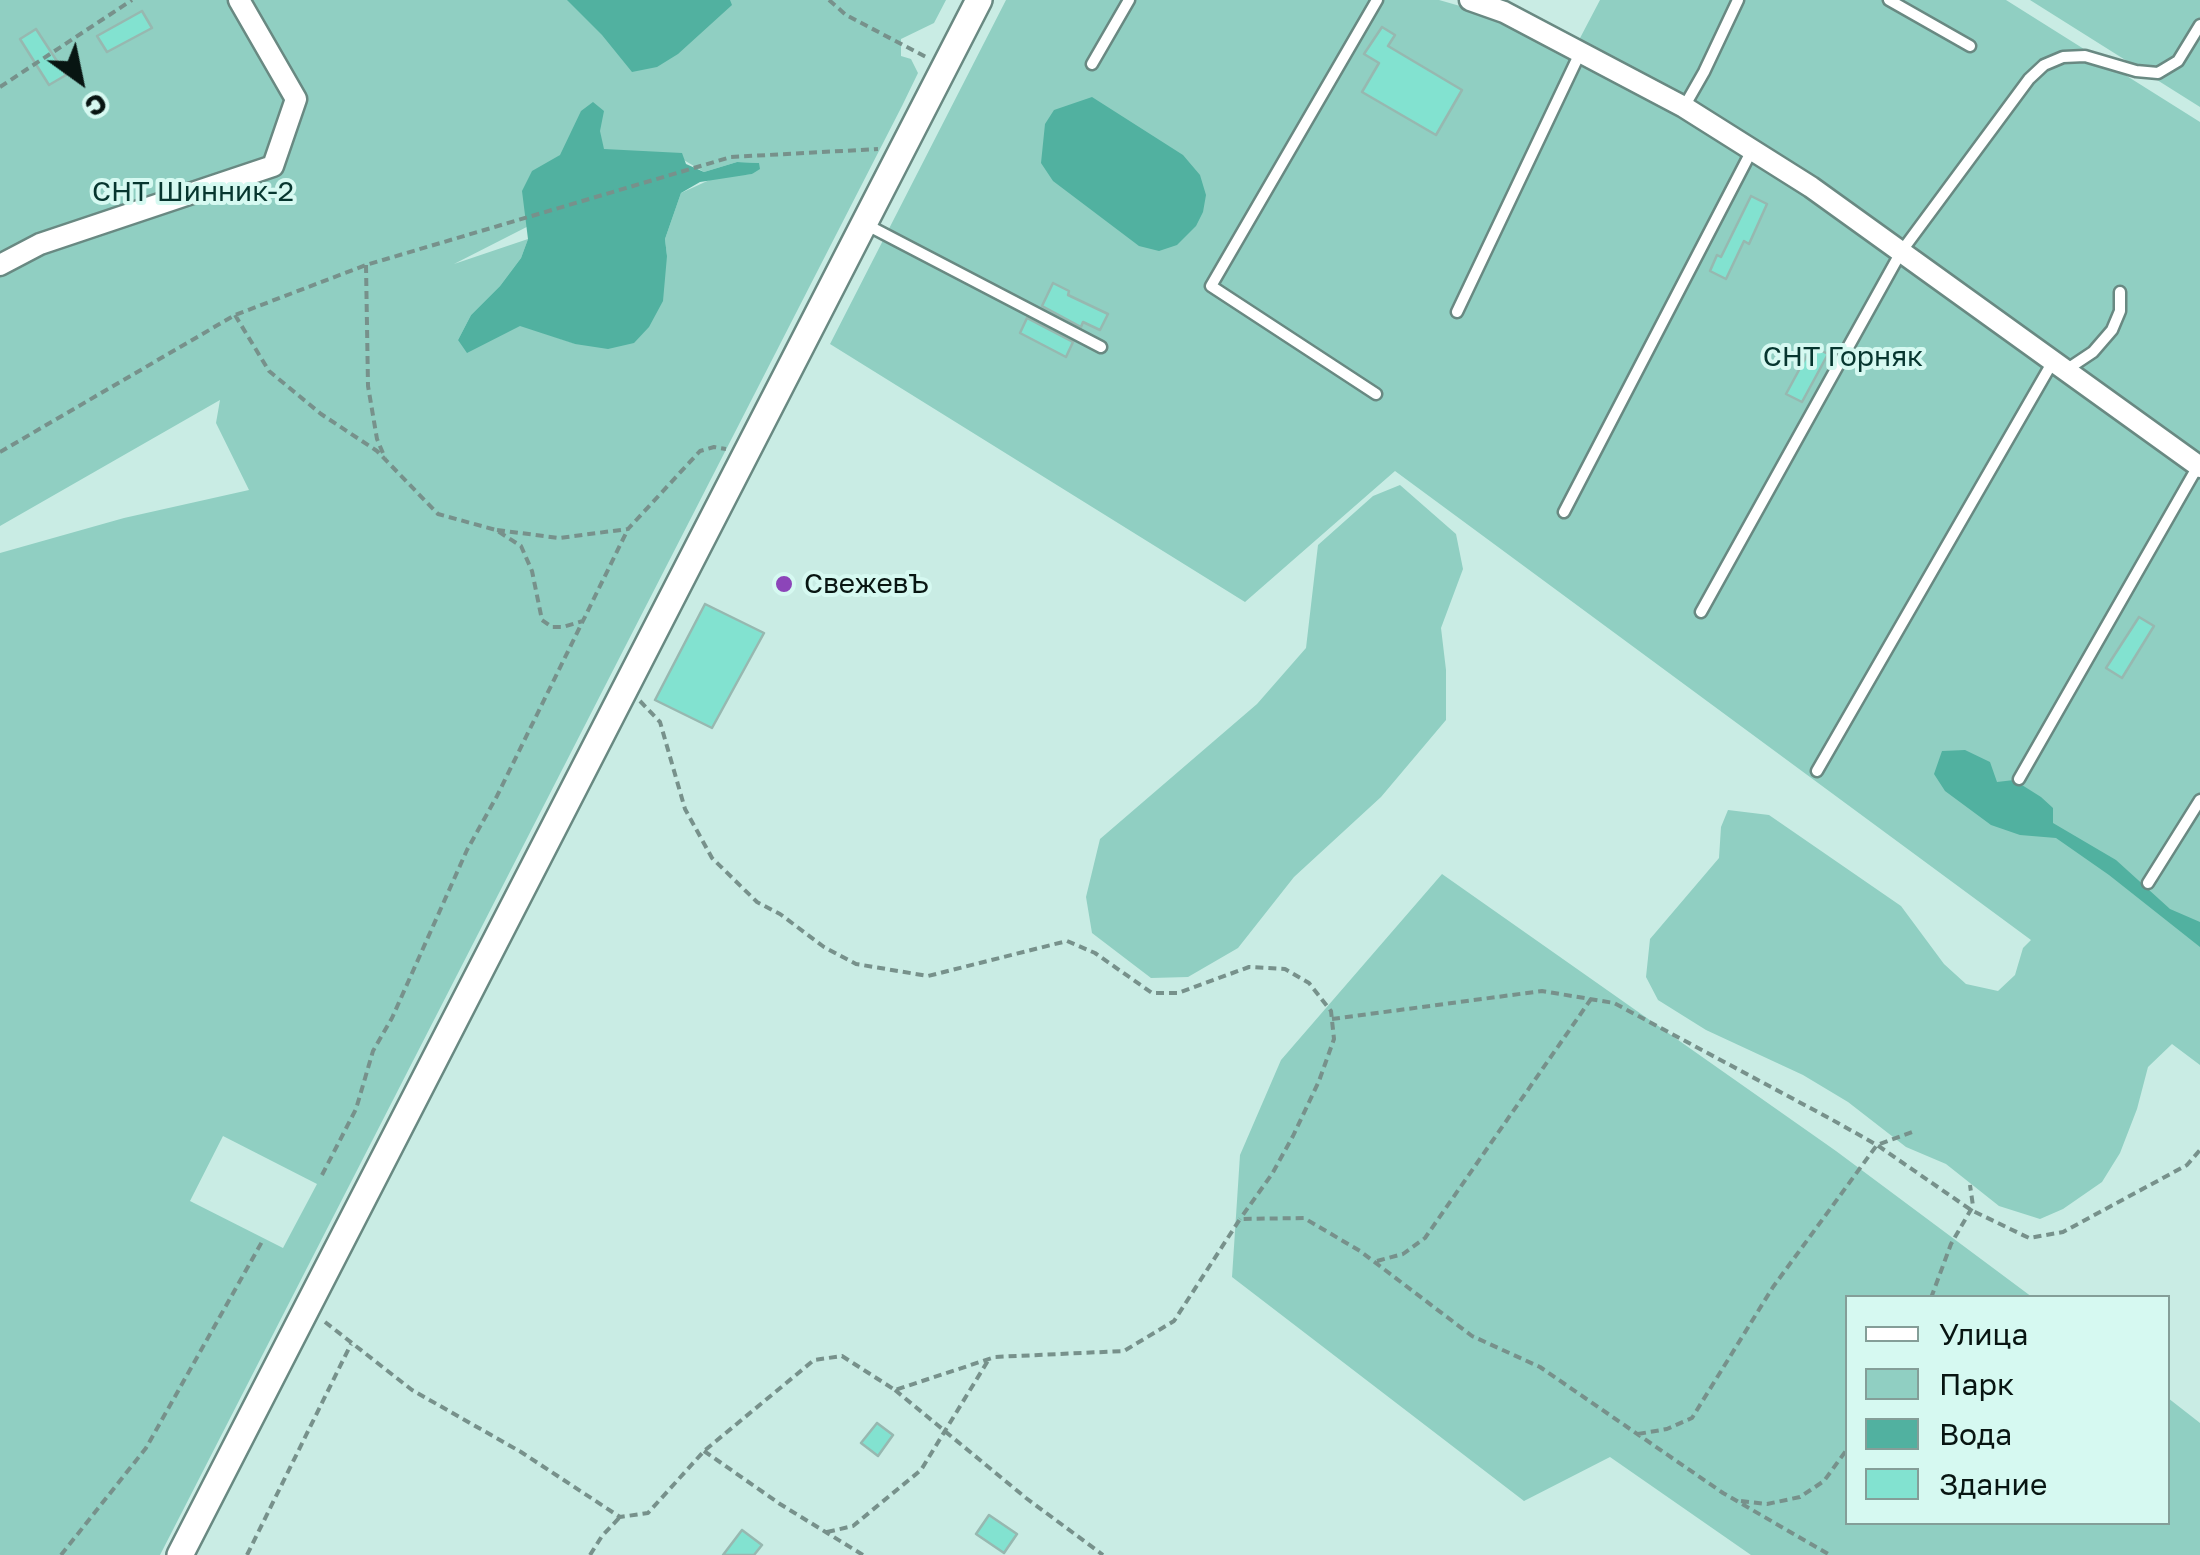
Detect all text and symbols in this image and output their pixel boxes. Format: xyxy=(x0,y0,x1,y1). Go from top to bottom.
north arrow xyxy=(30,30,130,130)
text: С xyxy=(79,86,114,125)
park label: СНТ Шинник-2 xyxy=(92,175,294,209)
park label: СНТ Горняк xyxy=(1763,340,1923,374)
place label: СвежевЪ xyxy=(804,567,929,601)
marker: СвежевЪ xyxy=(773,573,795,595)
legend xyxy=(1845,1295,2170,1525)
text: Улица xyxy=(1939,1316,2028,1352)
text: Парк xyxy=(1939,1366,2014,1402)
text: Вода xyxy=(1939,1416,2012,1452)
text: Здание xyxy=(1939,1466,2047,1502)

